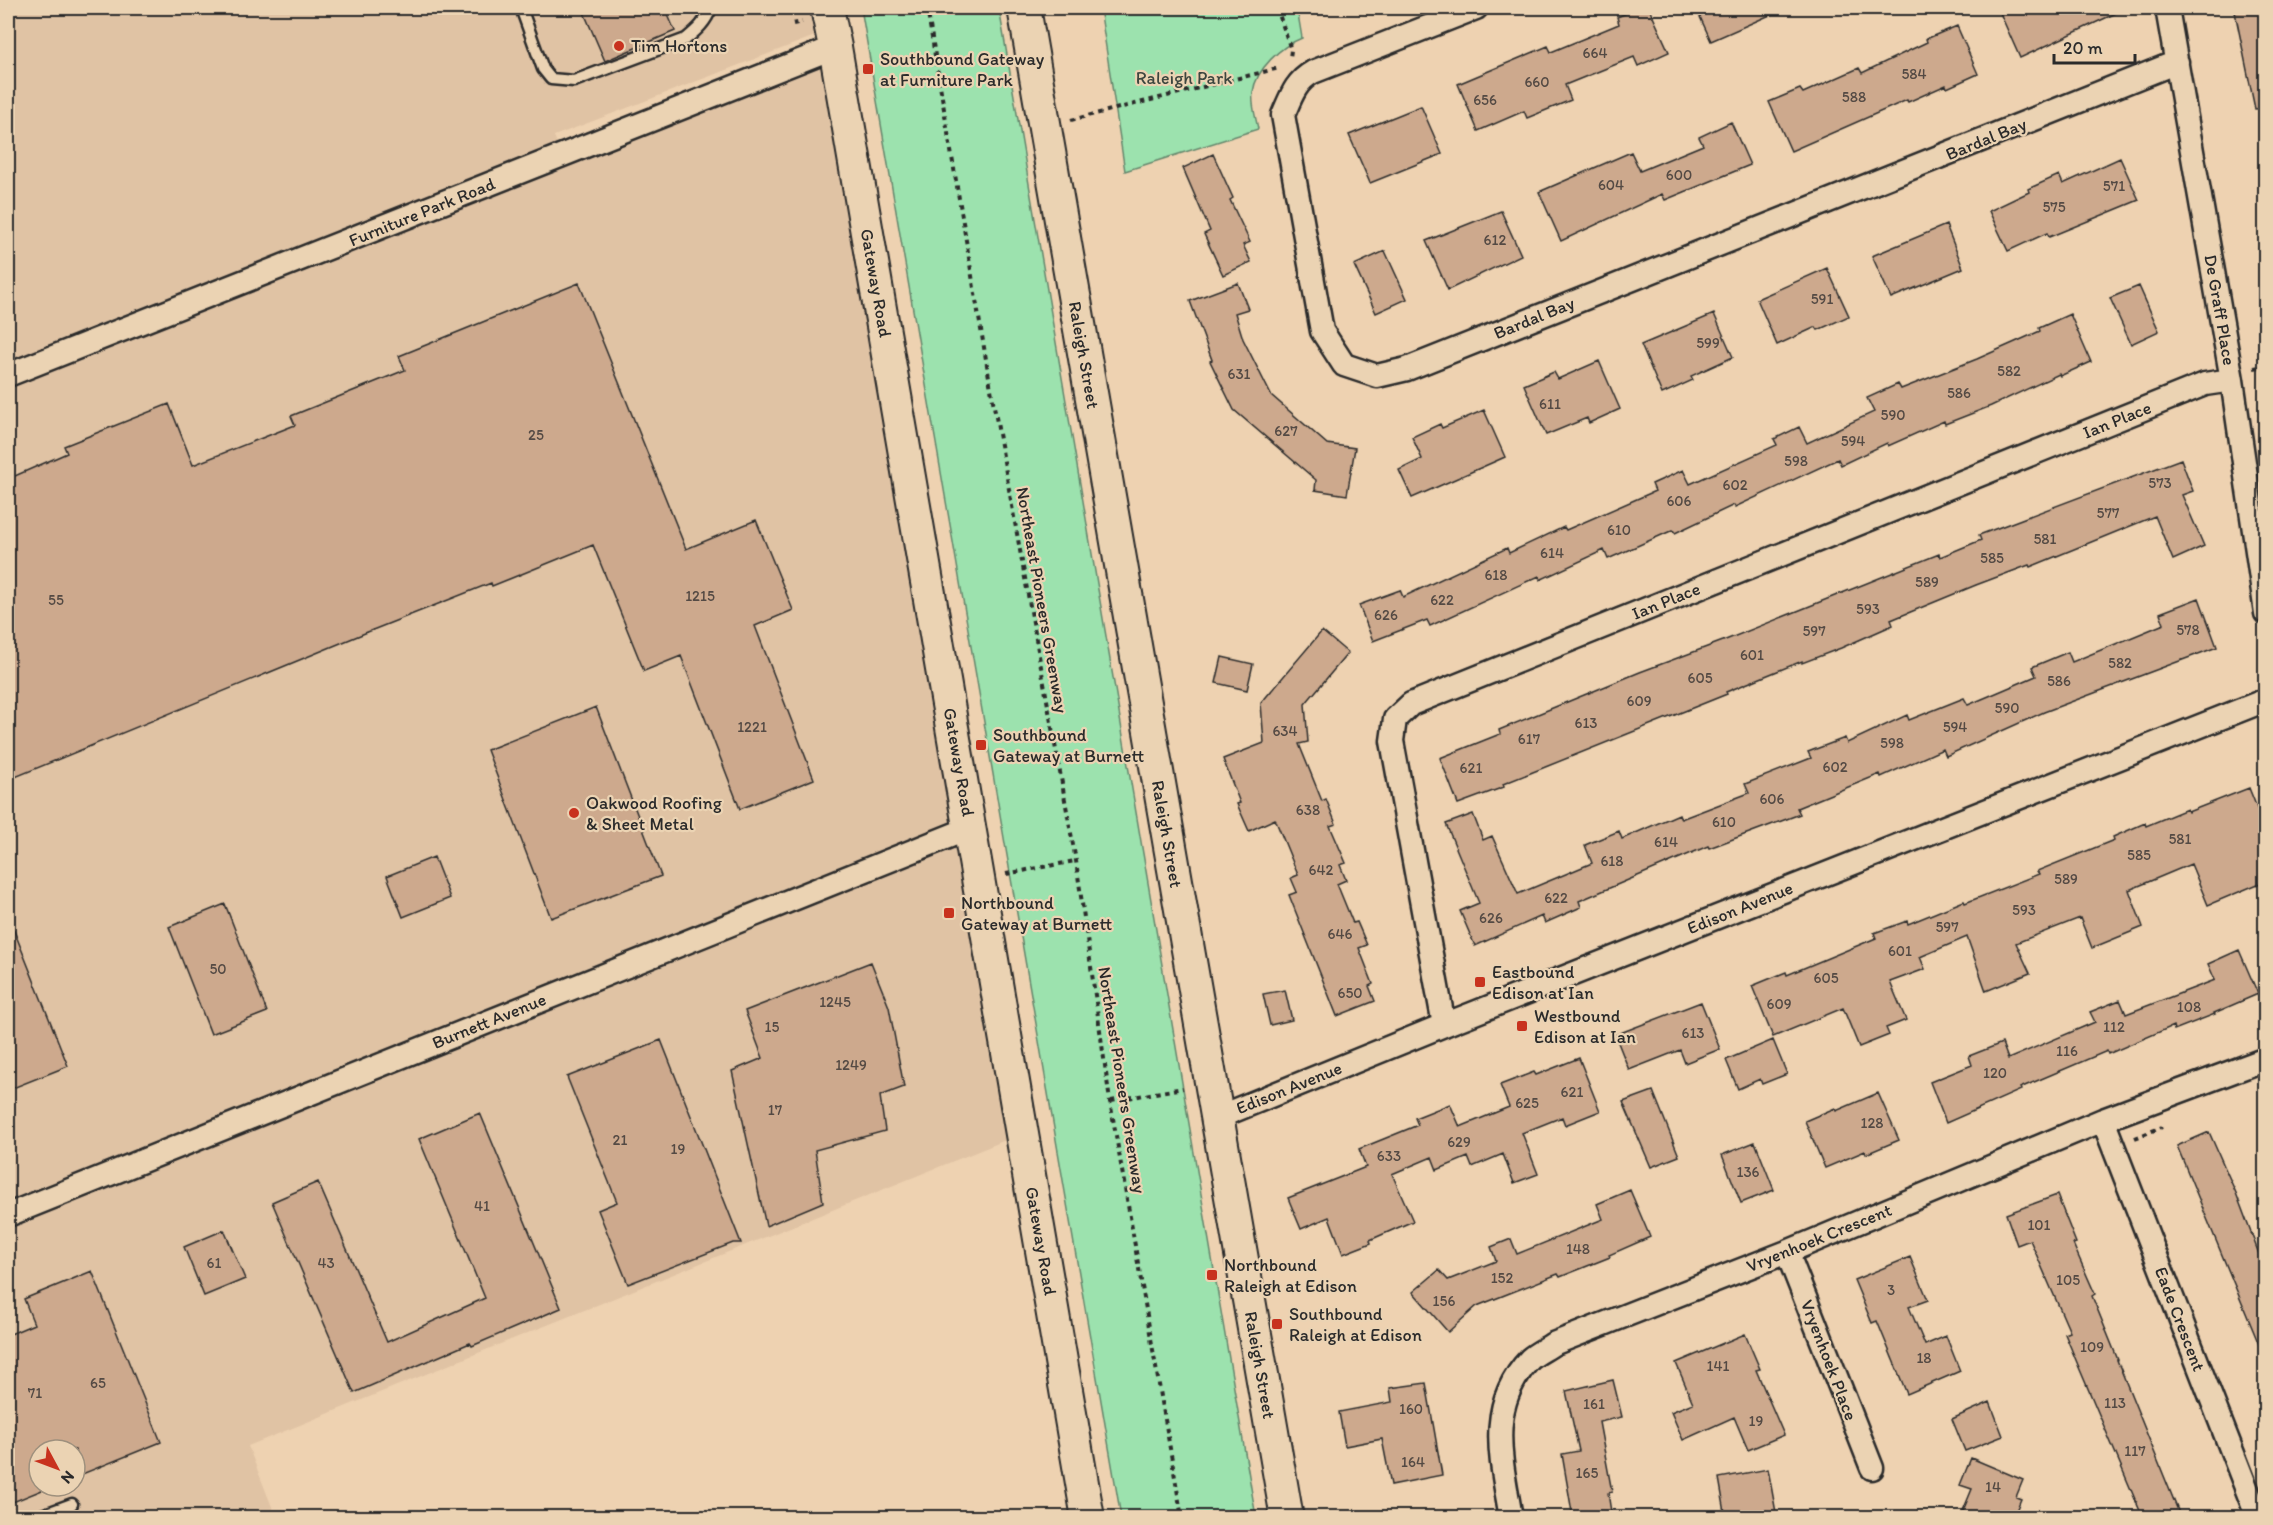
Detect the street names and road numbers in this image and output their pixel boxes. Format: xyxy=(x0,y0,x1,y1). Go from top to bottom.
street label: Bardal Bay xyxy=(1942,113,2030,165)
street label: Furniture Park Road xyxy=(346,173,498,251)
street label: Gateway Road xyxy=(856,227,896,339)
street label: De Graff Place xyxy=(2199,253,2241,367)
street label: Bardal Bay xyxy=(1490,292,1578,344)
street label: Raleigh Street xyxy=(1064,300,1104,411)
street label: Ian Place xyxy=(2080,396,2154,444)
street label: Northeast Pioneers Greenway xyxy=(1011,485,1073,715)
street label: Ian Place xyxy=(1629,577,1703,625)
street label: Gateway Road xyxy=(939,706,979,818)
street label: Raleigh Street xyxy=(1147,779,1187,890)
street label: Edison Avenue xyxy=(1684,877,1796,939)
street label: Northeast Pioneers Greenway xyxy=(1093,965,1151,1195)
street label: Burnett Avenue xyxy=(429,988,549,1054)
street label: Edison Avenue xyxy=(1233,1057,1345,1119)
street label: Gateway Road xyxy=(1021,1185,1061,1297)
street label: Vryenhoek Crescent xyxy=(1743,1199,1895,1277)
street label: Eade Crescent xyxy=(2150,1264,2210,1375)
street label: Vryenhoek Place xyxy=(1796,1297,1862,1423)
street label: Raleigh Street xyxy=(1240,1310,1280,1421)

